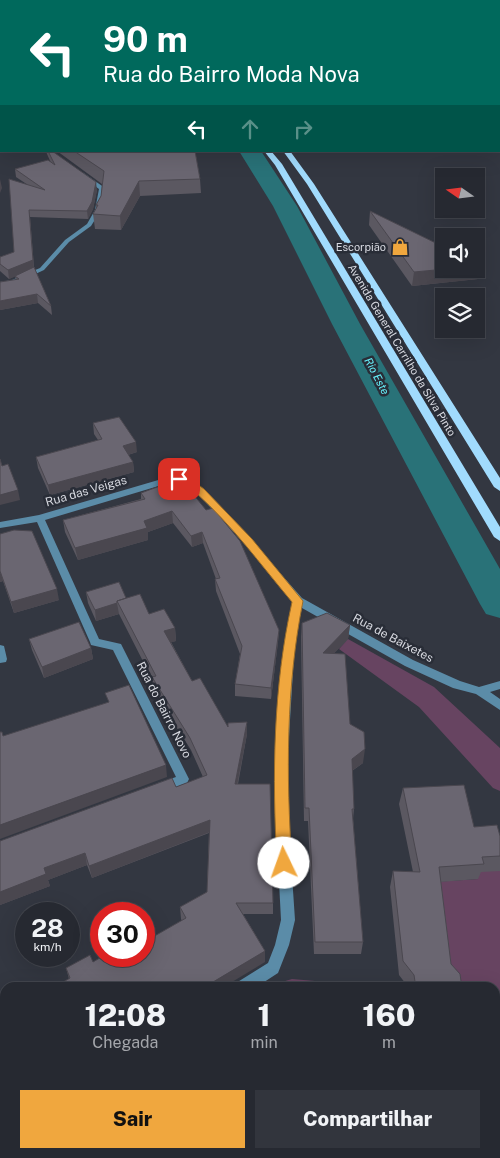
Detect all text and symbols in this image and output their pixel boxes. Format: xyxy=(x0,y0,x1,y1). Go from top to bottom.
text: 90 m xyxy=(103,19,188,60)
icon: left xyxy=(20,20,85,85)
text: Rua do Bairro Moda Nova xyxy=(103,61,360,87)
icon: left xyxy=(183,115,211,143)
icon: ahead xyxy=(236,115,264,143)
icon: right xyxy=(289,115,317,143)
north arrow xyxy=(435,168,485,218)
map controls xyxy=(435,168,485,338)
button: sound xyxy=(435,228,485,278)
shop icon: Escorpião xyxy=(390,237,410,257)
place label: Escorpião xyxy=(336,241,386,253)
street label: Avenida General Carrilho da Silva Pinto xyxy=(346,262,458,438)
button: layers xyxy=(435,288,485,338)
water label: Rio Este xyxy=(362,356,392,397)
pin xyxy=(158,458,200,500)
icon: arrive xyxy=(165,465,193,493)
street label: Rua das Veigas xyxy=(44,473,128,509)
street label: Rua de Baixetes xyxy=(350,611,436,665)
street label: Rua do Bairro Novo xyxy=(134,660,194,761)
position arrow xyxy=(257,836,309,888)
speed limit sign: 30 xyxy=(90,902,155,967)
text: 28 xyxy=(31,913,64,943)
text: km/h xyxy=(33,940,62,954)
text: 12:08 xyxy=(85,997,166,1033)
text: 1 xyxy=(258,997,271,1033)
text: 160 xyxy=(362,997,415,1033)
text: Chegada xyxy=(92,1033,158,1052)
text: min xyxy=(251,1033,278,1052)
text: m xyxy=(382,1033,396,1052)
button: Sair xyxy=(20,1090,245,1148)
button: Compartilhar xyxy=(255,1090,480,1148)

